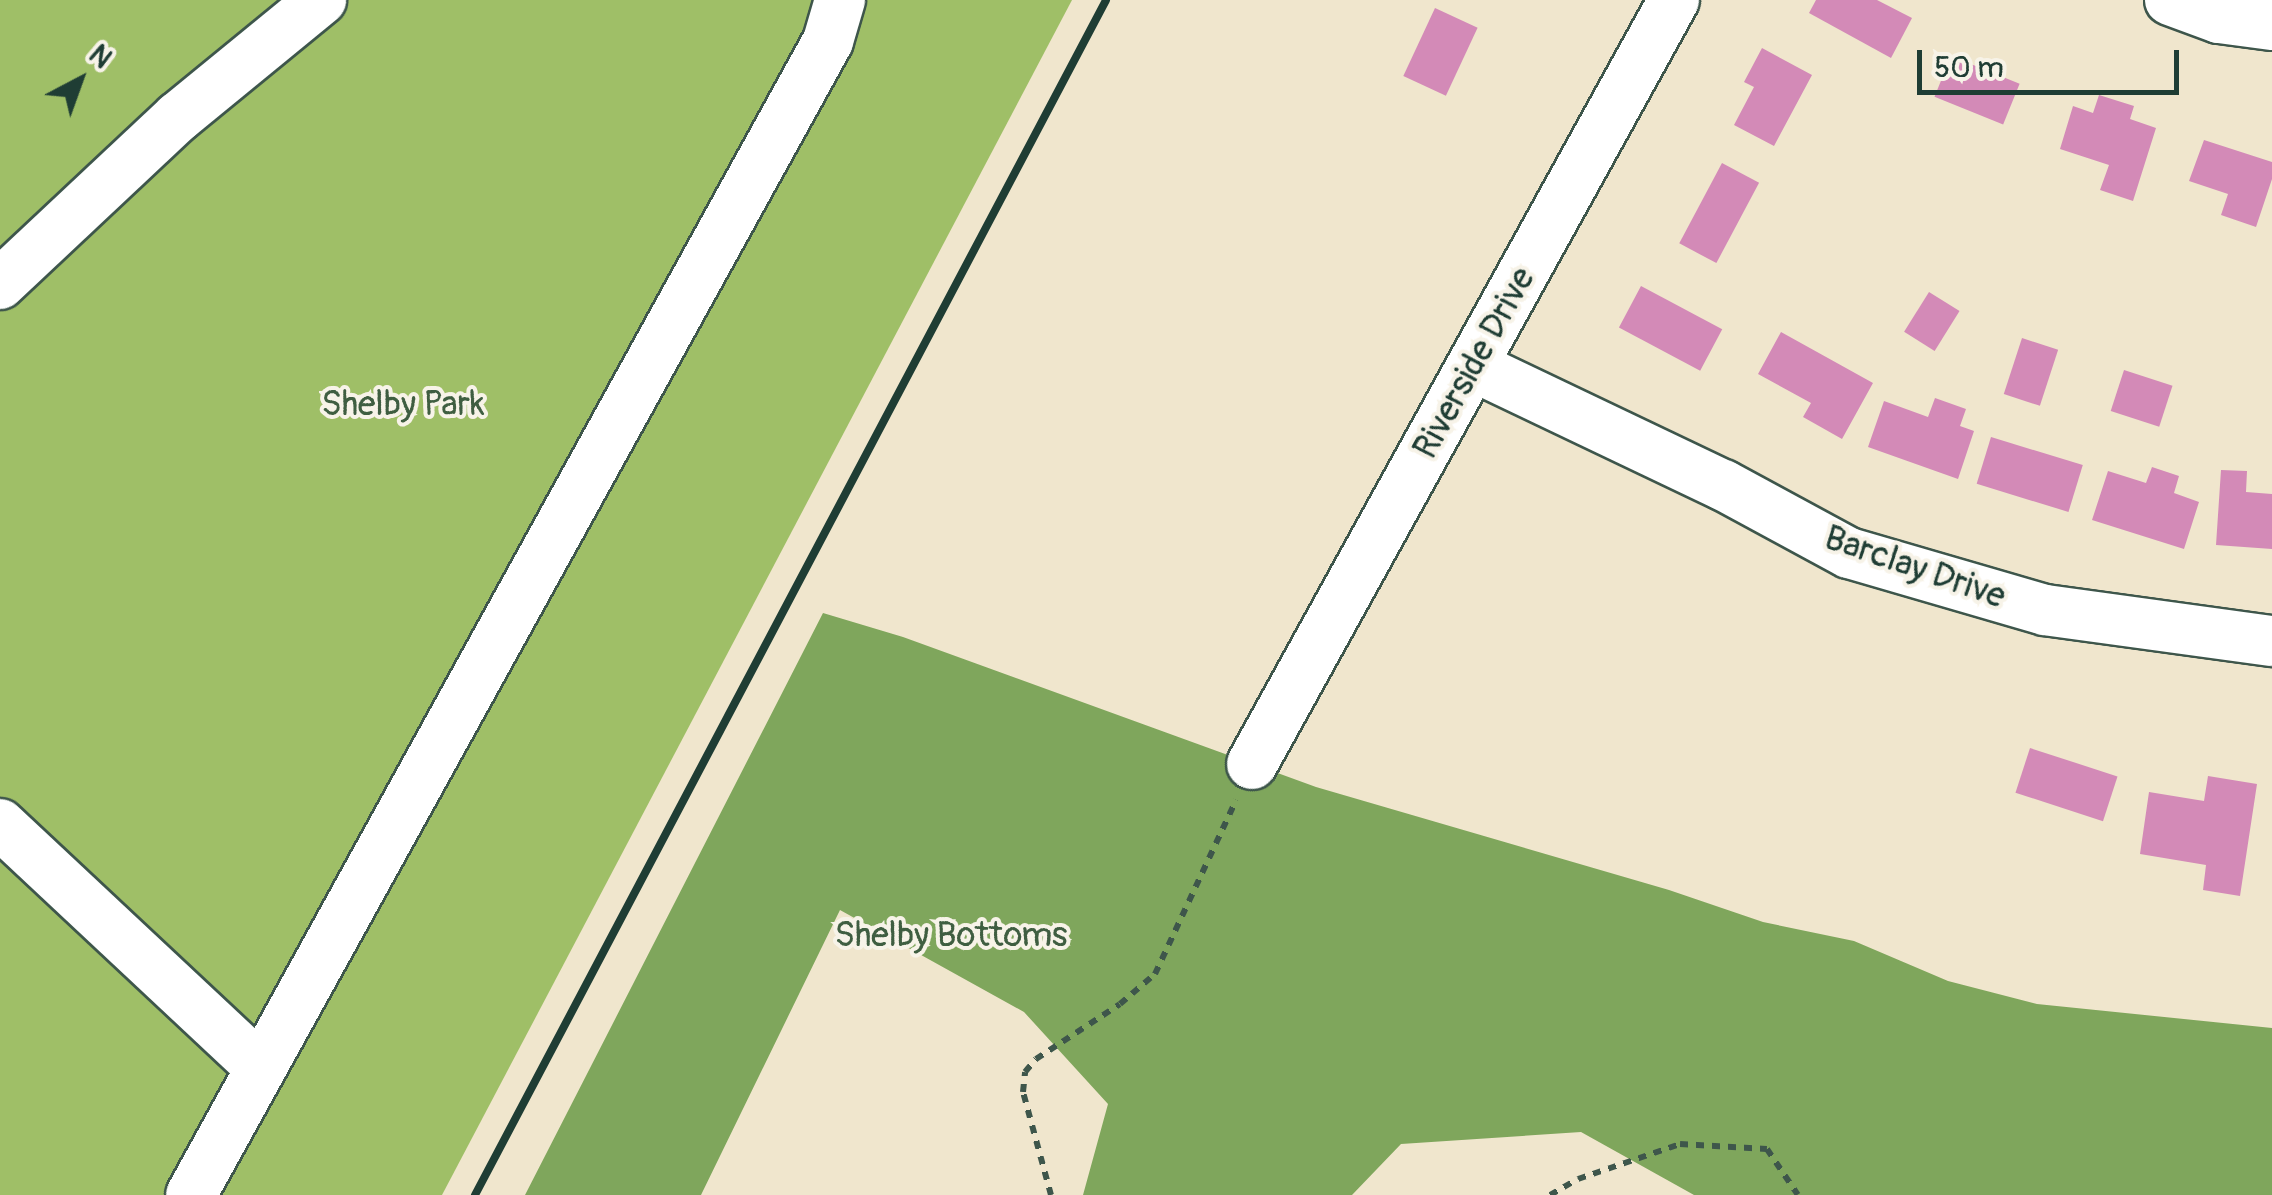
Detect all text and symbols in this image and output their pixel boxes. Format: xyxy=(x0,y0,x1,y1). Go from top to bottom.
north arrow xyxy=(30,30,130,130)
scale bar xyxy=(1922,30,2184,92)
text: N xyxy=(81,38,119,76)
text: 50 m xyxy=(1934,49,2004,86)
street label: Riverside Drive xyxy=(1404,260,1544,466)
park label: Shelby Park xyxy=(321,383,485,425)
street label: Barclay Drive xyxy=(1819,517,2011,617)
park label: Shelby Bottoms xyxy=(835,914,1067,956)

